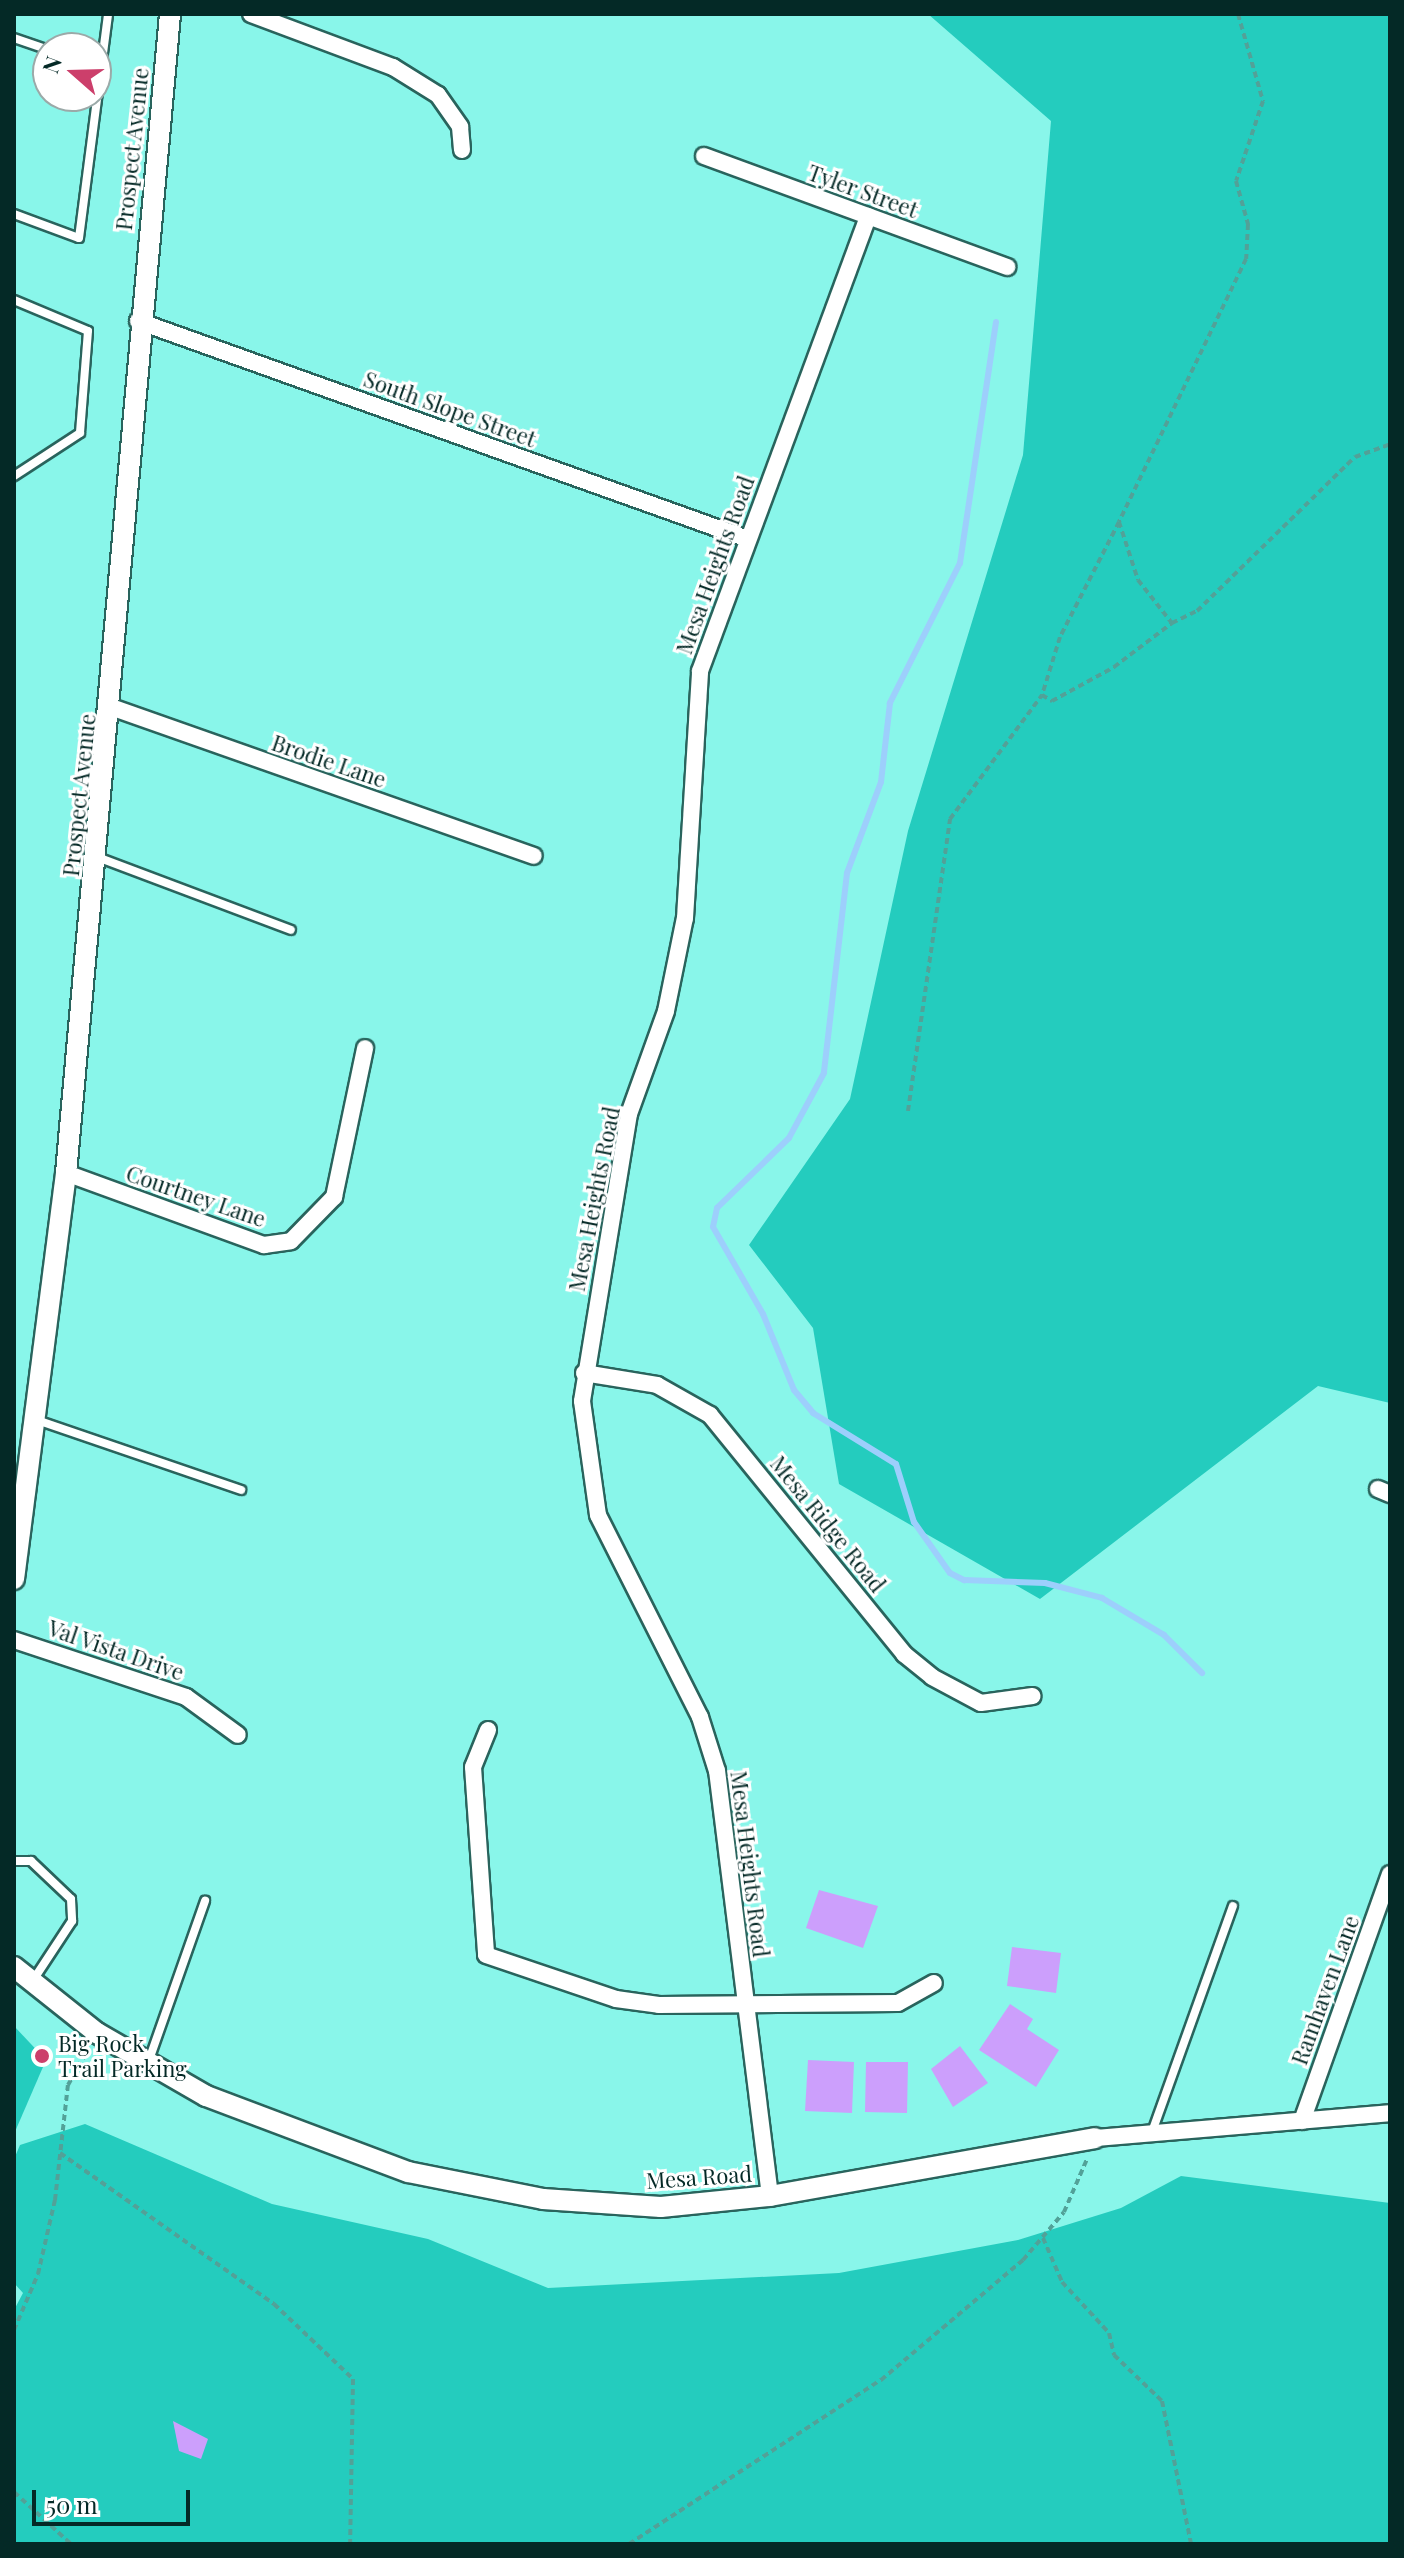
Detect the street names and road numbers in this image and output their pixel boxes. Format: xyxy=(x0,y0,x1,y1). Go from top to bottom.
street label: Prospect Avenue xyxy=(110,66,154,232)
street label: Tyler Street xyxy=(804,159,922,223)
street label: South Slope Street xyxy=(360,366,540,452)
street label: Mesa Heights Road xyxy=(670,472,760,658)
street label: Prospect Avenue xyxy=(57,712,101,878)
street label: Brodie Lane xyxy=(268,729,390,793)
street label: Mesa Heights Road xyxy=(563,1104,625,1294)
street label: Courtney Lane xyxy=(123,1160,269,1232)
street label: Mesa Ridge Road xyxy=(765,1451,891,1597)
street label: Val Vista Drive xyxy=(44,1614,188,1686)
street label: Mesa Heights Road xyxy=(725,1769,775,1959)
street label: Ramhaven Lane xyxy=(1286,1912,1364,2068)
street label: Mesa Road xyxy=(645,2160,753,2194)

